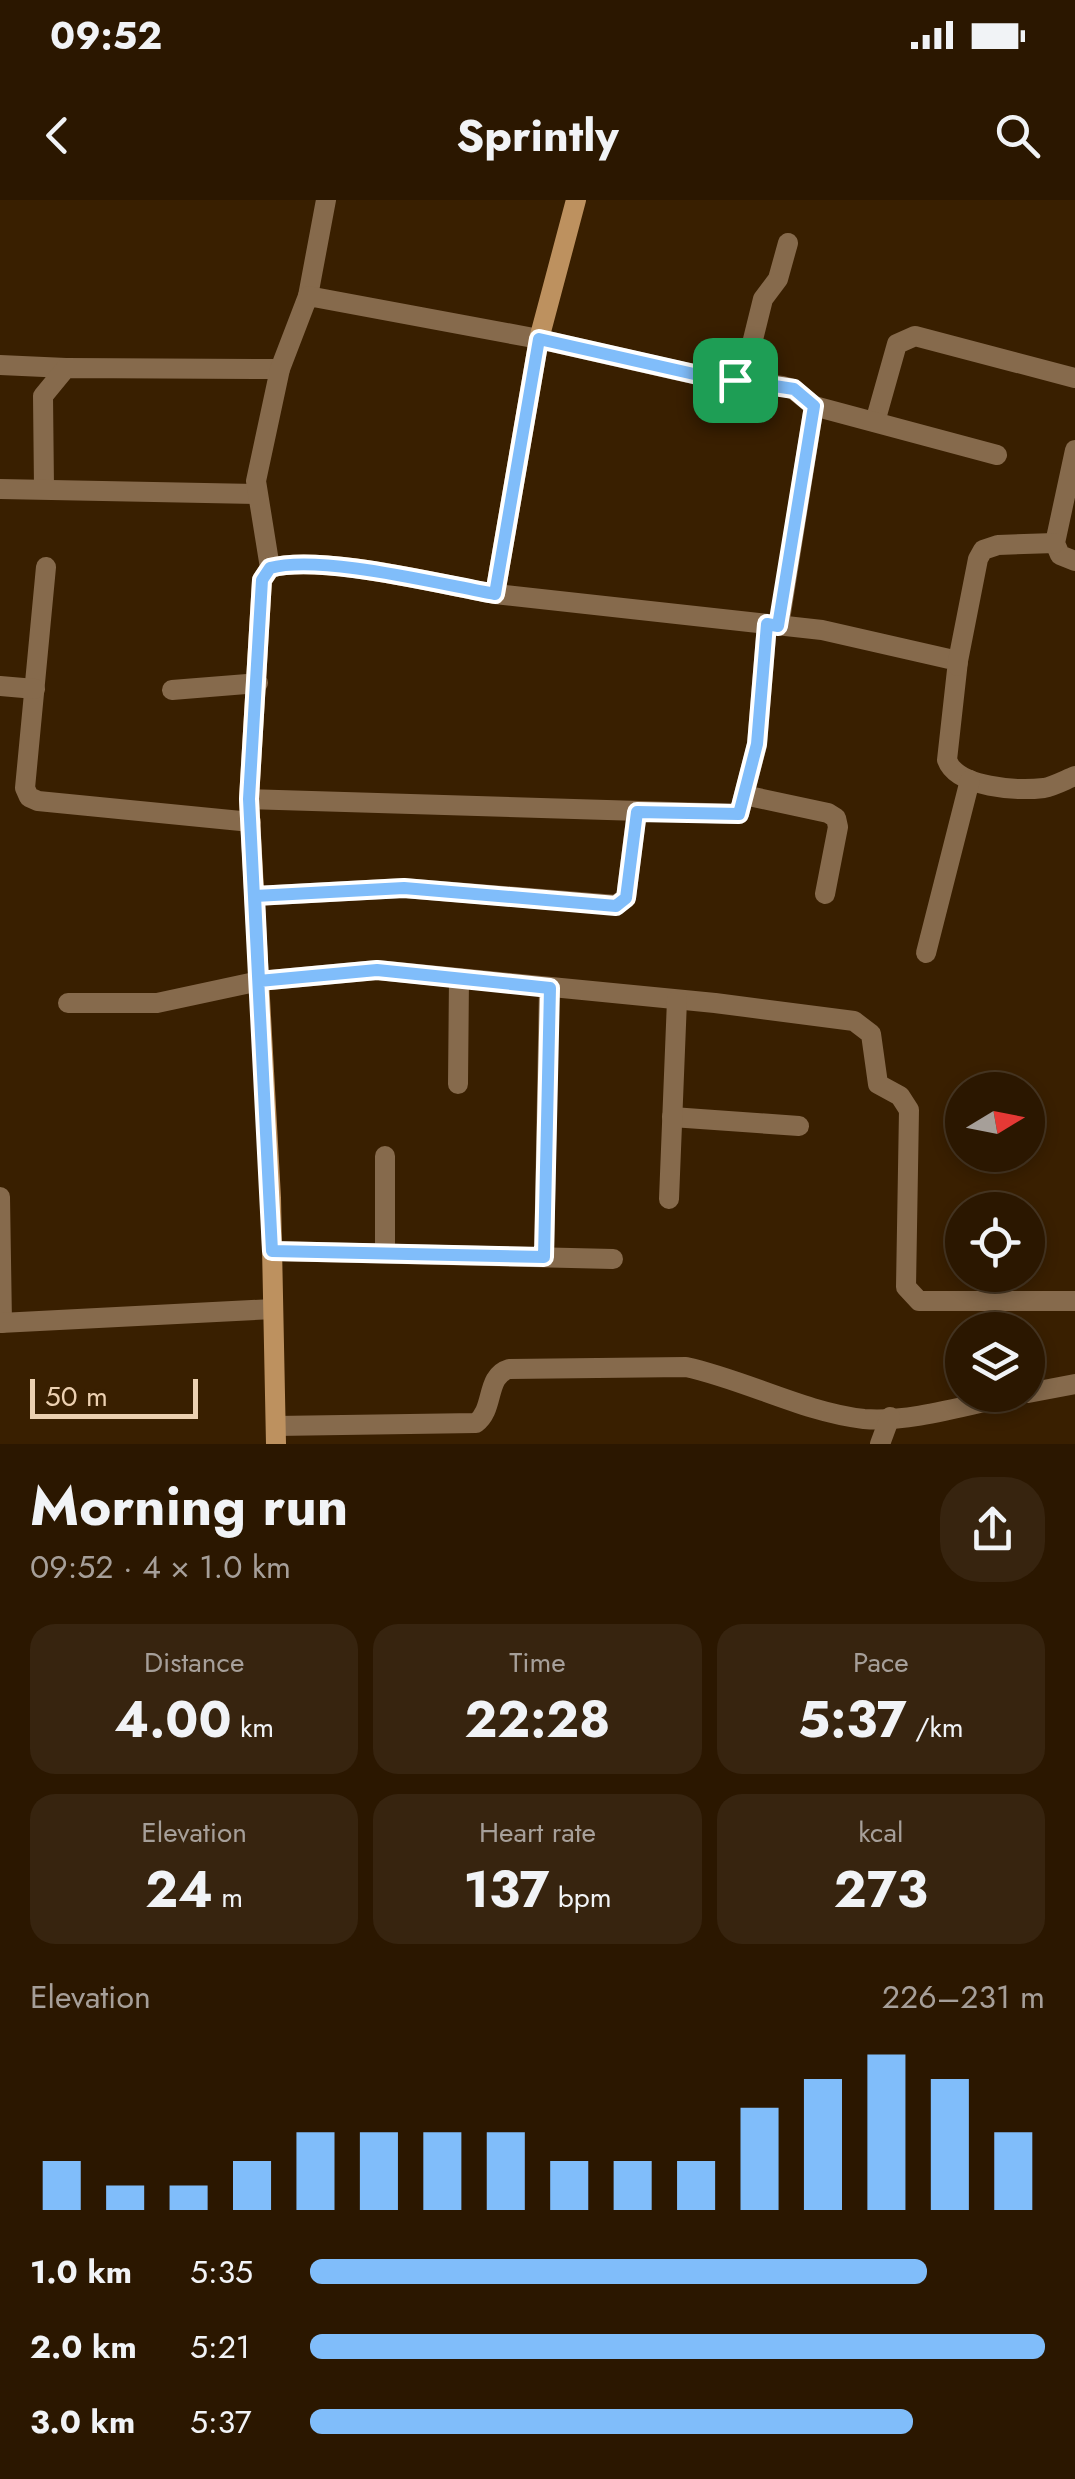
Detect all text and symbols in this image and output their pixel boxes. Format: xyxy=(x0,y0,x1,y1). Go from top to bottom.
text: 09:52 xyxy=(50,8,162,63)
text: Sprintly xyxy=(456,103,619,168)
icon: back xyxy=(30,108,85,163)
icon: search xyxy=(990,108,1045,163)
pin xyxy=(693,338,778,423)
icon: arrive xyxy=(708,353,763,408)
north arrow xyxy=(945,1072,1045,1172)
map controls xyxy=(945,1072,1045,1412)
button: locate xyxy=(945,1192,1045,1292)
button: layers xyxy=(945,1312,1045,1412)
scale bar xyxy=(30,1374,198,1418)
text: 50 m xyxy=(45,1376,108,1417)
text: Morning run xyxy=(30,1466,348,1546)
button: share xyxy=(940,1477,1045,1582)
text: 09:52 · 4 × 1.0 km xyxy=(30,1544,291,1590)
text: Distance xyxy=(144,1642,244,1683)
text: Time xyxy=(509,1642,566,1683)
text: Pace xyxy=(853,1642,909,1683)
text: 4.00 xyxy=(114,1683,231,1756)
text: 22:28 xyxy=(465,1683,610,1756)
text: 5:37 xyxy=(798,1683,907,1756)
text: km xyxy=(231,1707,274,1748)
text: /km xyxy=(907,1707,964,1748)
text: Elevation xyxy=(141,1812,247,1853)
text: Heart rate xyxy=(479,1812,596,1853)
text: kcal xyxy=(858,1812,903,1853)
text: 24 xyxy=(145,1853,213,1926)
text: 137 xyxy=(463,1853,549,1926)
text: 273 xyxy=(834,1853,928,1926)
text: m xyxy=(213,1877,243,1918)
text: bpm xyxy=(549,1877,612,1918)
text: Elevation xyxy=(30,1974,151,2020)
text: 226–231 m xyxy=(882,1974,1045,2020)
text: 1.0 km xyxy=(30,2249,132,2295)
text: 5:35 xyxy=(190,2249,253,2295)
text: 2.0 km xyxy=(30,2324,137,2370)
text: 5:21 xyxy=(190,2324,250,2370)
text: 3.0 km xyxy=(30,2399,135,2445)
text: 5:37 xyxy=(190,2399,251,2445)

